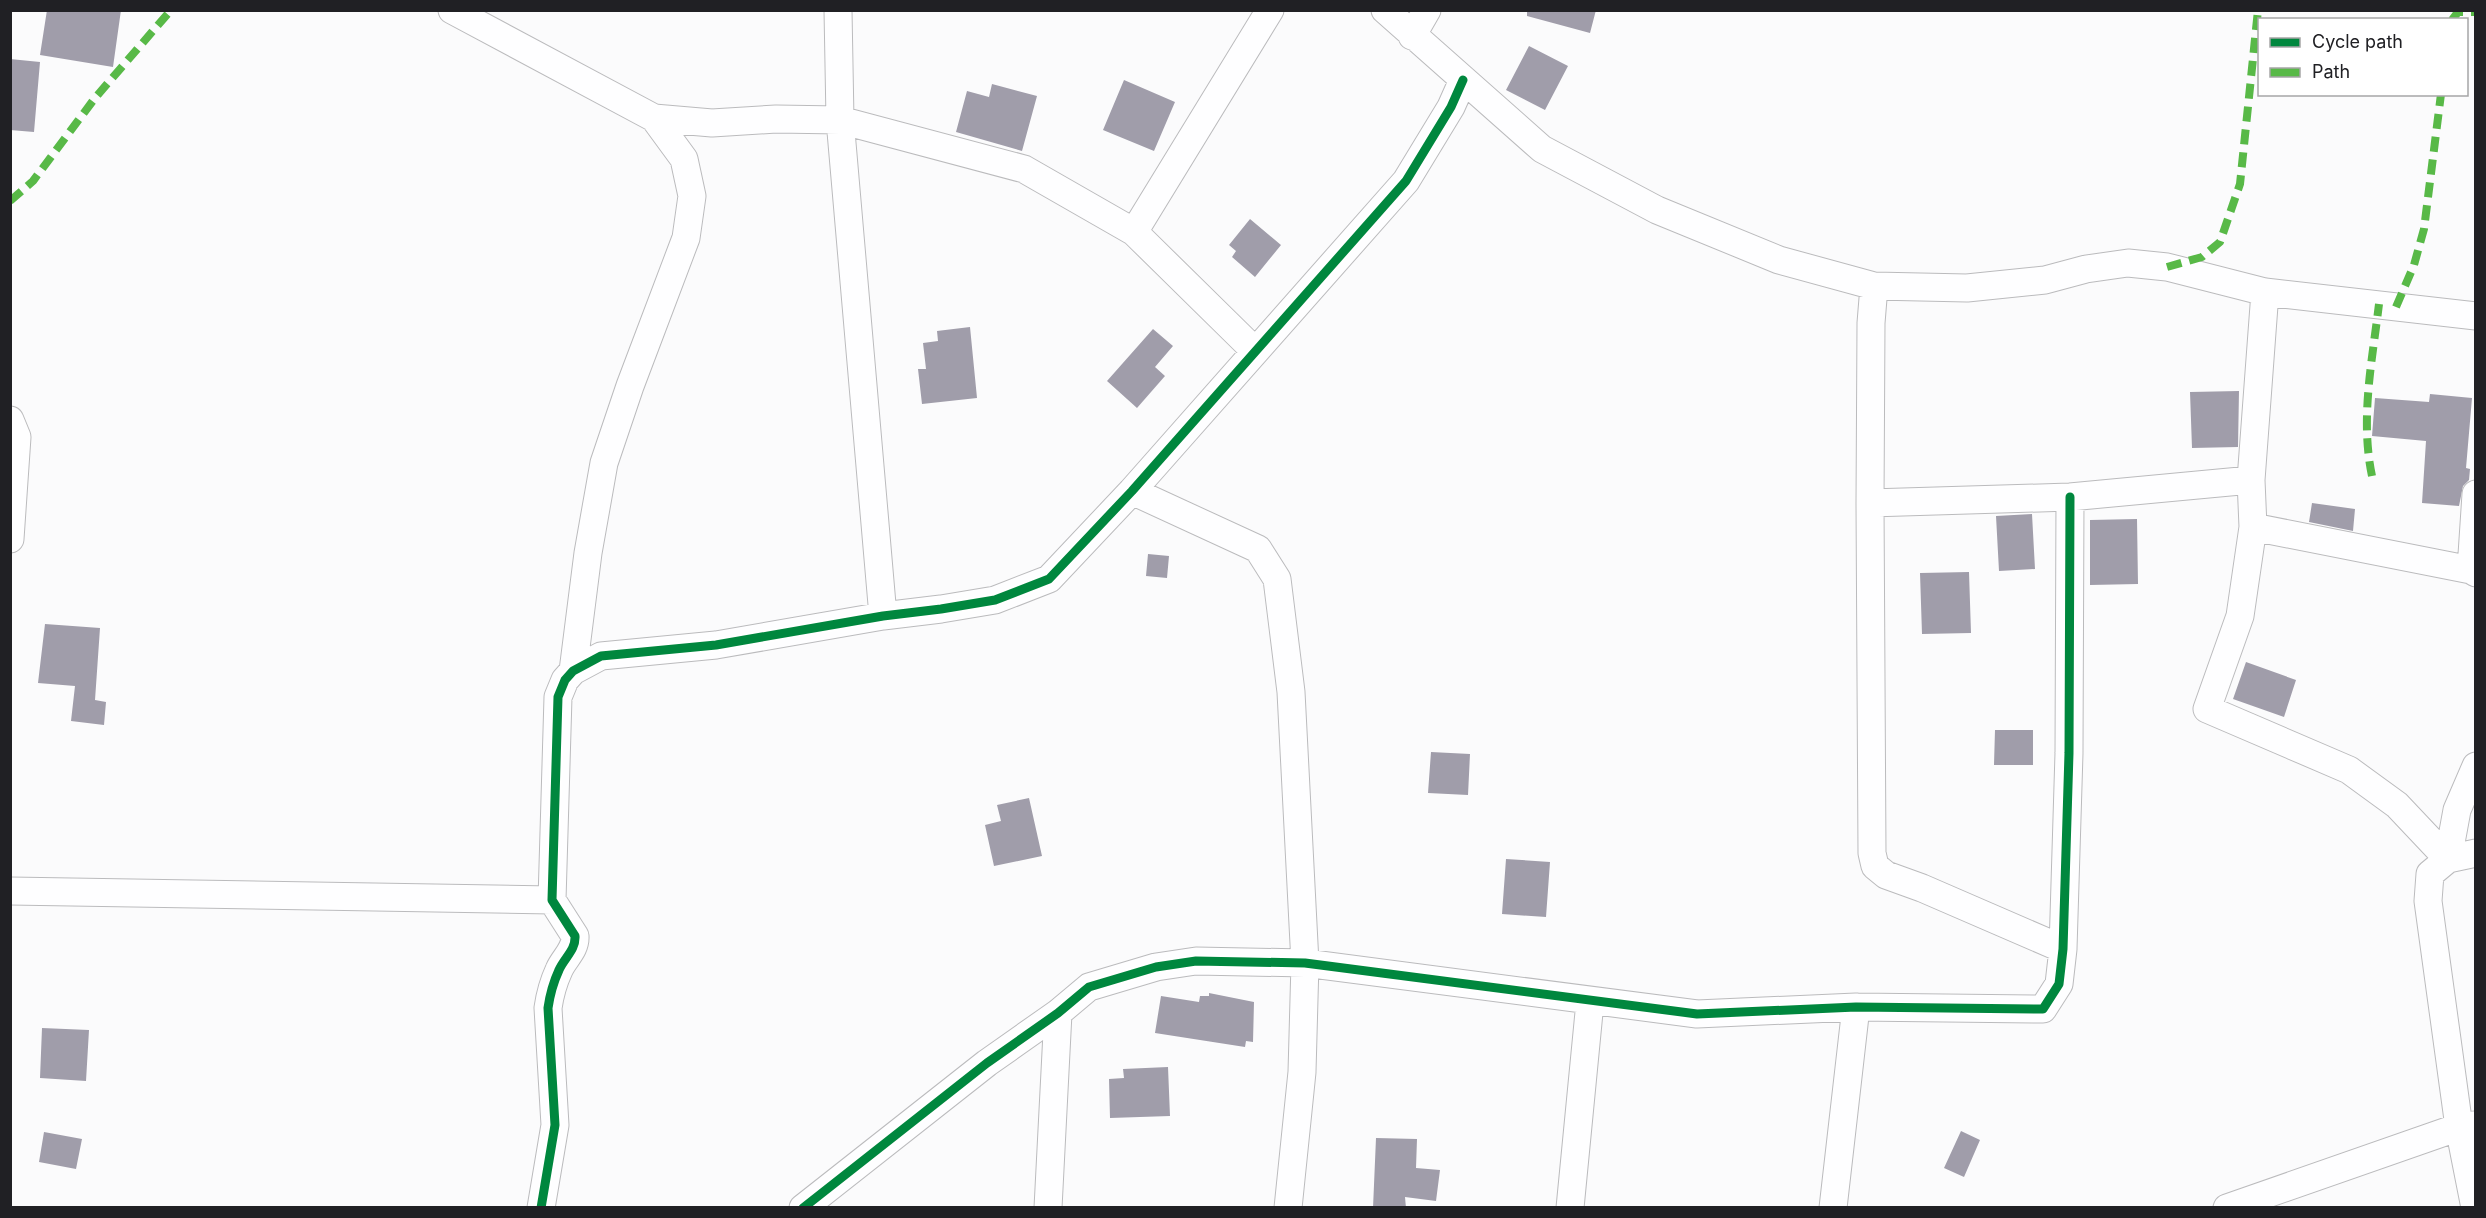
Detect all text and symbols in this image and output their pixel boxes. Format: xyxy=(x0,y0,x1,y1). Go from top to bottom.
legend xyxy=(2258,18,2468,96)
text: Cycle path xyxy=(2312,31,2403,52)
text: Path xyxy=(2312,61,2350,82)

